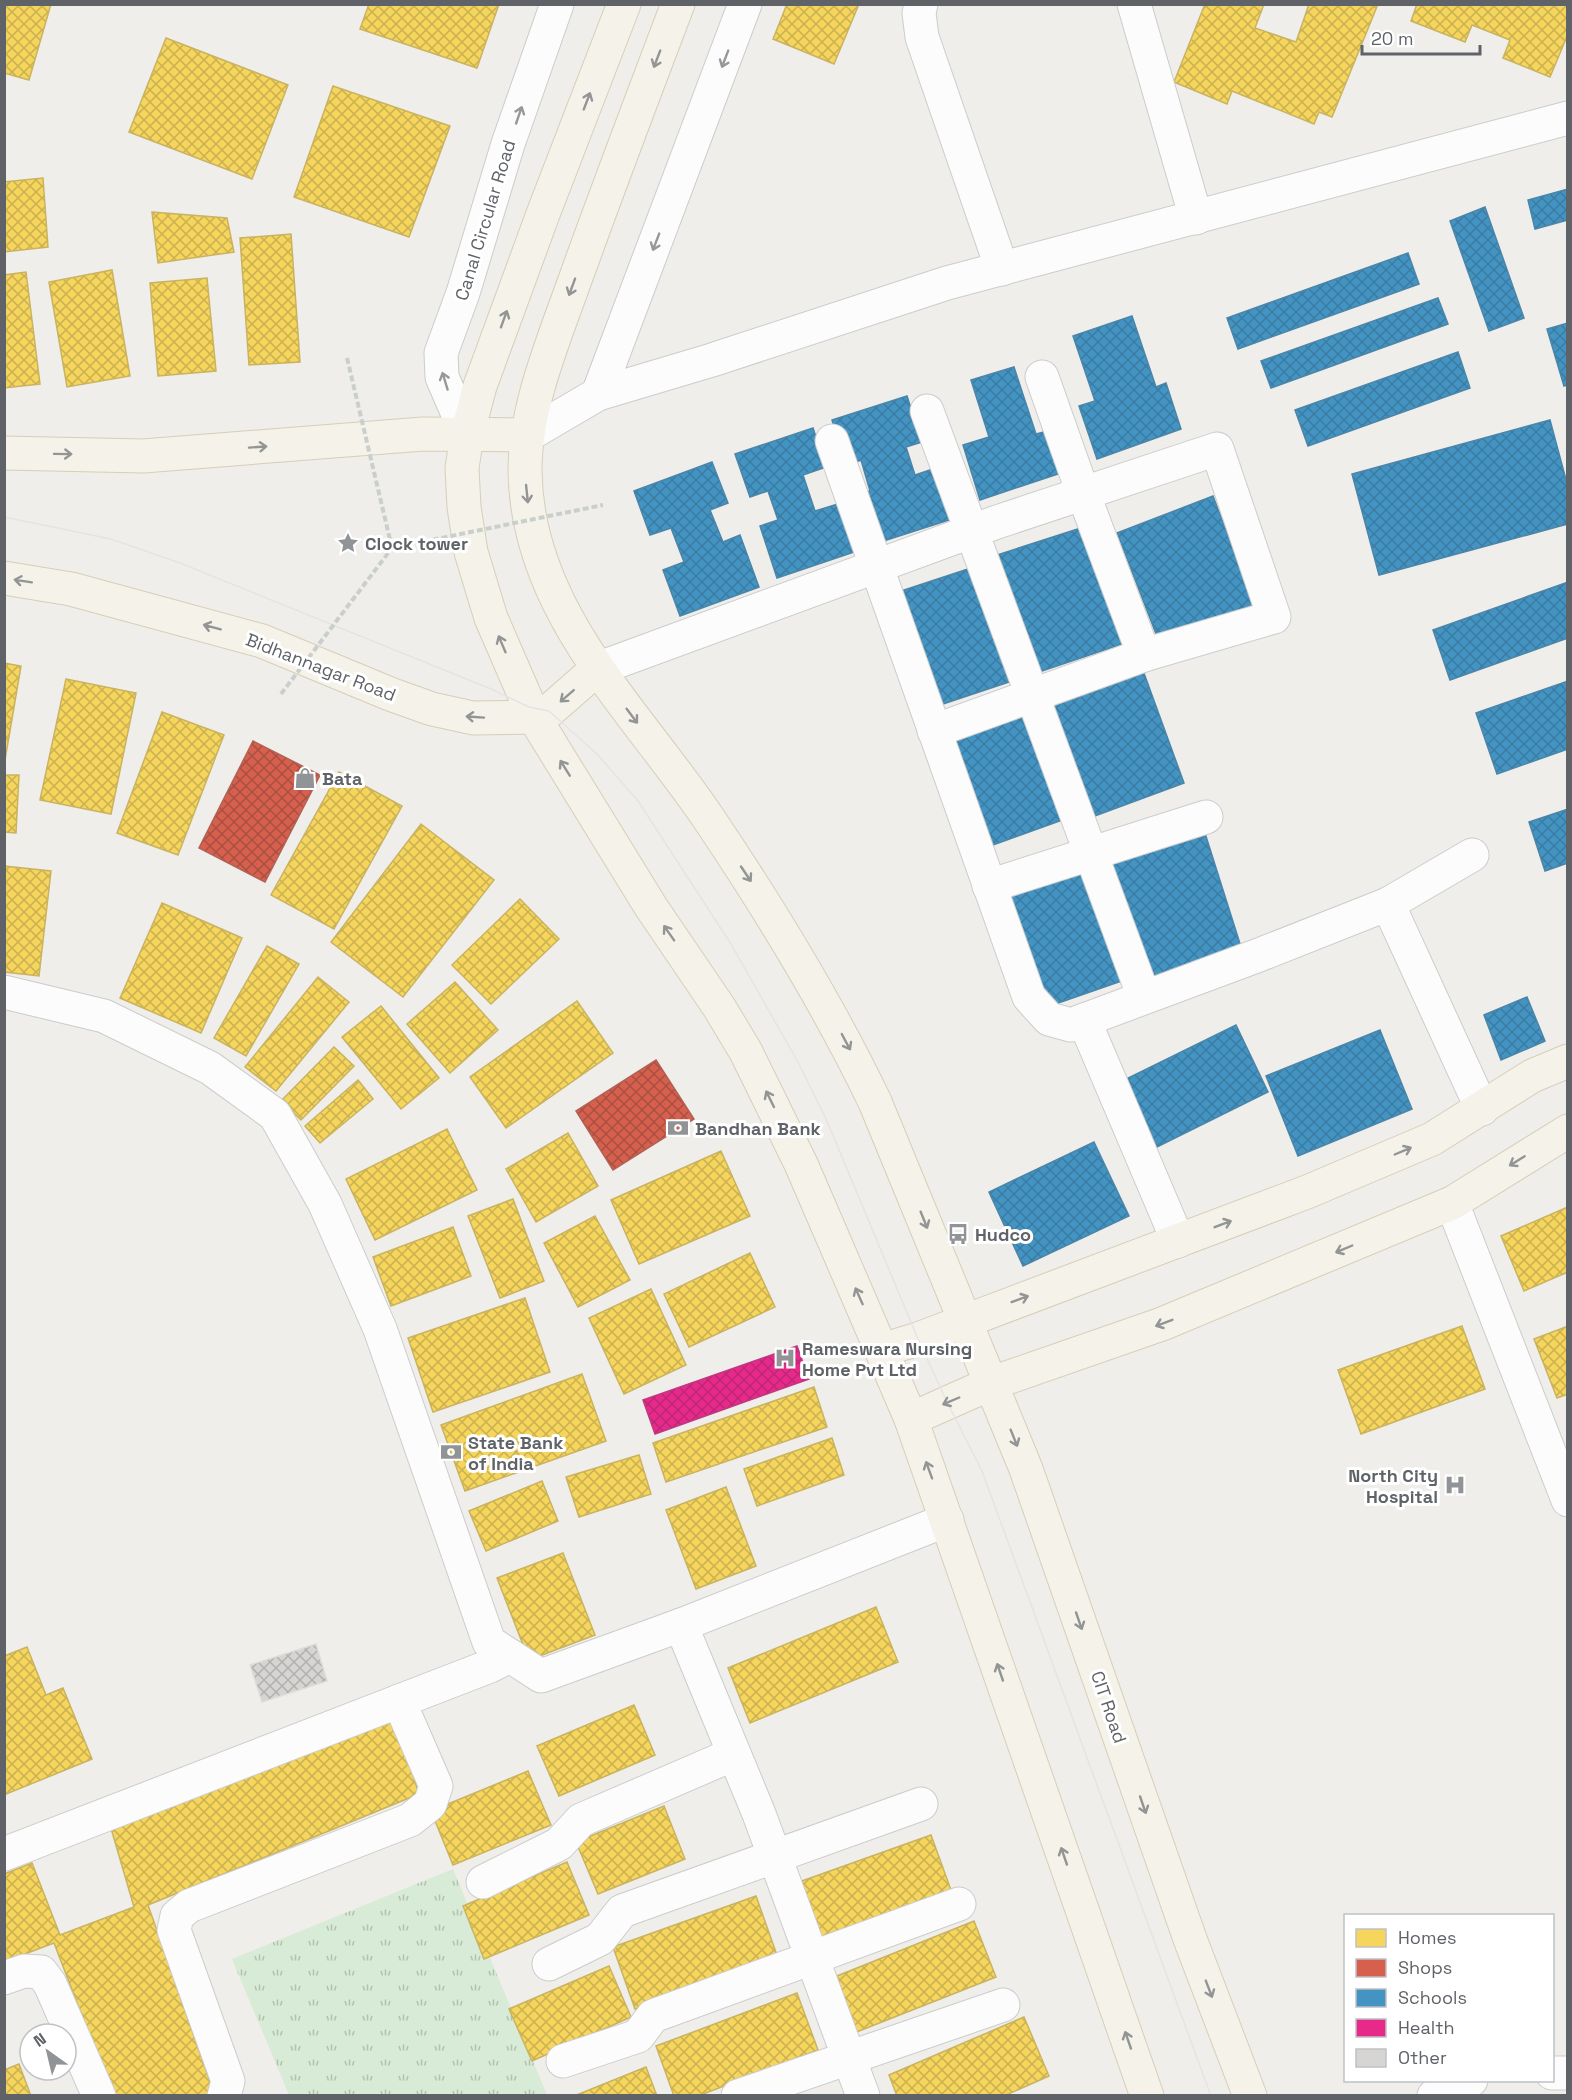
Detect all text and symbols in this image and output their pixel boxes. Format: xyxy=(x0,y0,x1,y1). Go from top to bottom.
scale bar xyxy=(1362,18,1480,56)
text: 20 m xyxy=(1371,27,1414,50)
one-way arrow xyxy=(651,49,662,68)
one-way arrow xyxy=(718,49,729,68)
one-way arrow xyxy=(582,92,593,111)
one-way arrow xyxy=(514,106,525,125)
street label: Canal Circular Road xyxy=(450,137,520,303)
one-way arrow xyxy=(649,232,660,250)
one-way arrow xyxy=(566,277,577,296)
one-way arrow xyxy=(500,311,511,329)
one-way arrow xyxy=(439,372,450,391)
one-way arrow xyxy=(247,441,267,452)
one-way arrow xyxy=(52,448,72,460)
one-way arrow xyxy=(522,483,533,503)
place icon: Clock tower xyxy=(336,531,360,555)
place label: Clock tower xyxy=(365,532,468,555)
one-way arrow xyxy=(13,576,33,587)
one-way arrow xyxy=(203,621,222,633)
street label: Bidhannagar Road xyxy=(243,628,399,706)
one-way arrow xyxy=(496,635,507,654)
one-way arrow xyxy=(560,689,575,703)
one-way arrow xyxy=(625,708,638,724)
one-way arrow xyxy=(466,711,486,722)
one-way arrow xyxy=(559,760,571,777)
shop icon: Bata xyxy=(293,766,317,790)
place label: Bata xyxy=(322,767,363,790)
one-way arrow xyxy=(739,866,752,883)
one-way arrow xyxy=(663,925,675,942)
one-way arrow xyxy=(840,1033,852,1050)
one-way arrow xyxy=(764,1091,776,1109)
bank icon: Bandhan Bank xyxy=(666,1116,690,1140)
place label: Bandhan Bank xyxy=(695,1117,821,1140)
one-way arrow xyxy=(1394,1145,1412,1156)
one-way arrow xyxy=(1510,1155,1526,1167)
one-way arrow xyxy=(919,1211,930,1229)
one-way arrow xyxy=(1213,1218,1231,1229)
bus stop icon: Hudco xyxy=(946,1222,970,1246)
place label: Hudco xyxy=(975,1223,1031,1246)
one-way arrow xyxy=(1335,1244,1354,1255)
one-way arrow xyxy=(853,1288,864,1306)
one-way arrow xyxy=(1010,1293,1029,1304)
one-way arrow xyxy=(1155,1318,1173,1329)
place label: Rameswara Nursing Home Pvt Ltd xyxy=(802,1337,972,1381)
hospital icon: Rameswara Nursing Home Pvt Ltd xyxy=(773,1346,797,1370)
one-way arrow xyxy=(943,1396,961,1407)
one-way arrow xyxy=(1009,1428,1020,1446)
place label: State Bank of India xyxy=(468,1431,563,1475)
bank icon: State Bank of India xyxy=(439,1440,463,1464)
one-way arrow xyxy=(922,1461,933,1480)
place label: North City Hospital xyxy=(1348,1464,1438,1508)
hospital icon: North City Hospital xyxy=(1443,1473,1467,1497)
one-way arrow xyxy=(1075,1611,1086,1630)
one-way arrow xyxy=(993,1663,1004,1682)
street label: CIT Road xyxy=(1086,1668,1132,1746)
one-way arrow xyxy=(1139,1796,1150,1814)
one-way arrow xyxy=(1057,1847,1068,1866)
legend xyxy=(1344,1914,1554,2082)
text: Homes xyxy=(1398,1926,1457,1949)
text: Shops xyxy=(1398,1956,1452,1979)
one-way arrow xyxy=(1205,1979,1216,1998)
text: Schools xyxy=(1398,1986,1467,2009)
text: Health xyxy=(1398,2016,1455,2039)
north arrow xyxy=(18,2022,78,2082)
text: N xyxy=(30,2028,50,2052)
one-way arrow xyxy=(1121,2031,1132,2050)
text: Other xyxy=(1398,2046,1447,2069)

